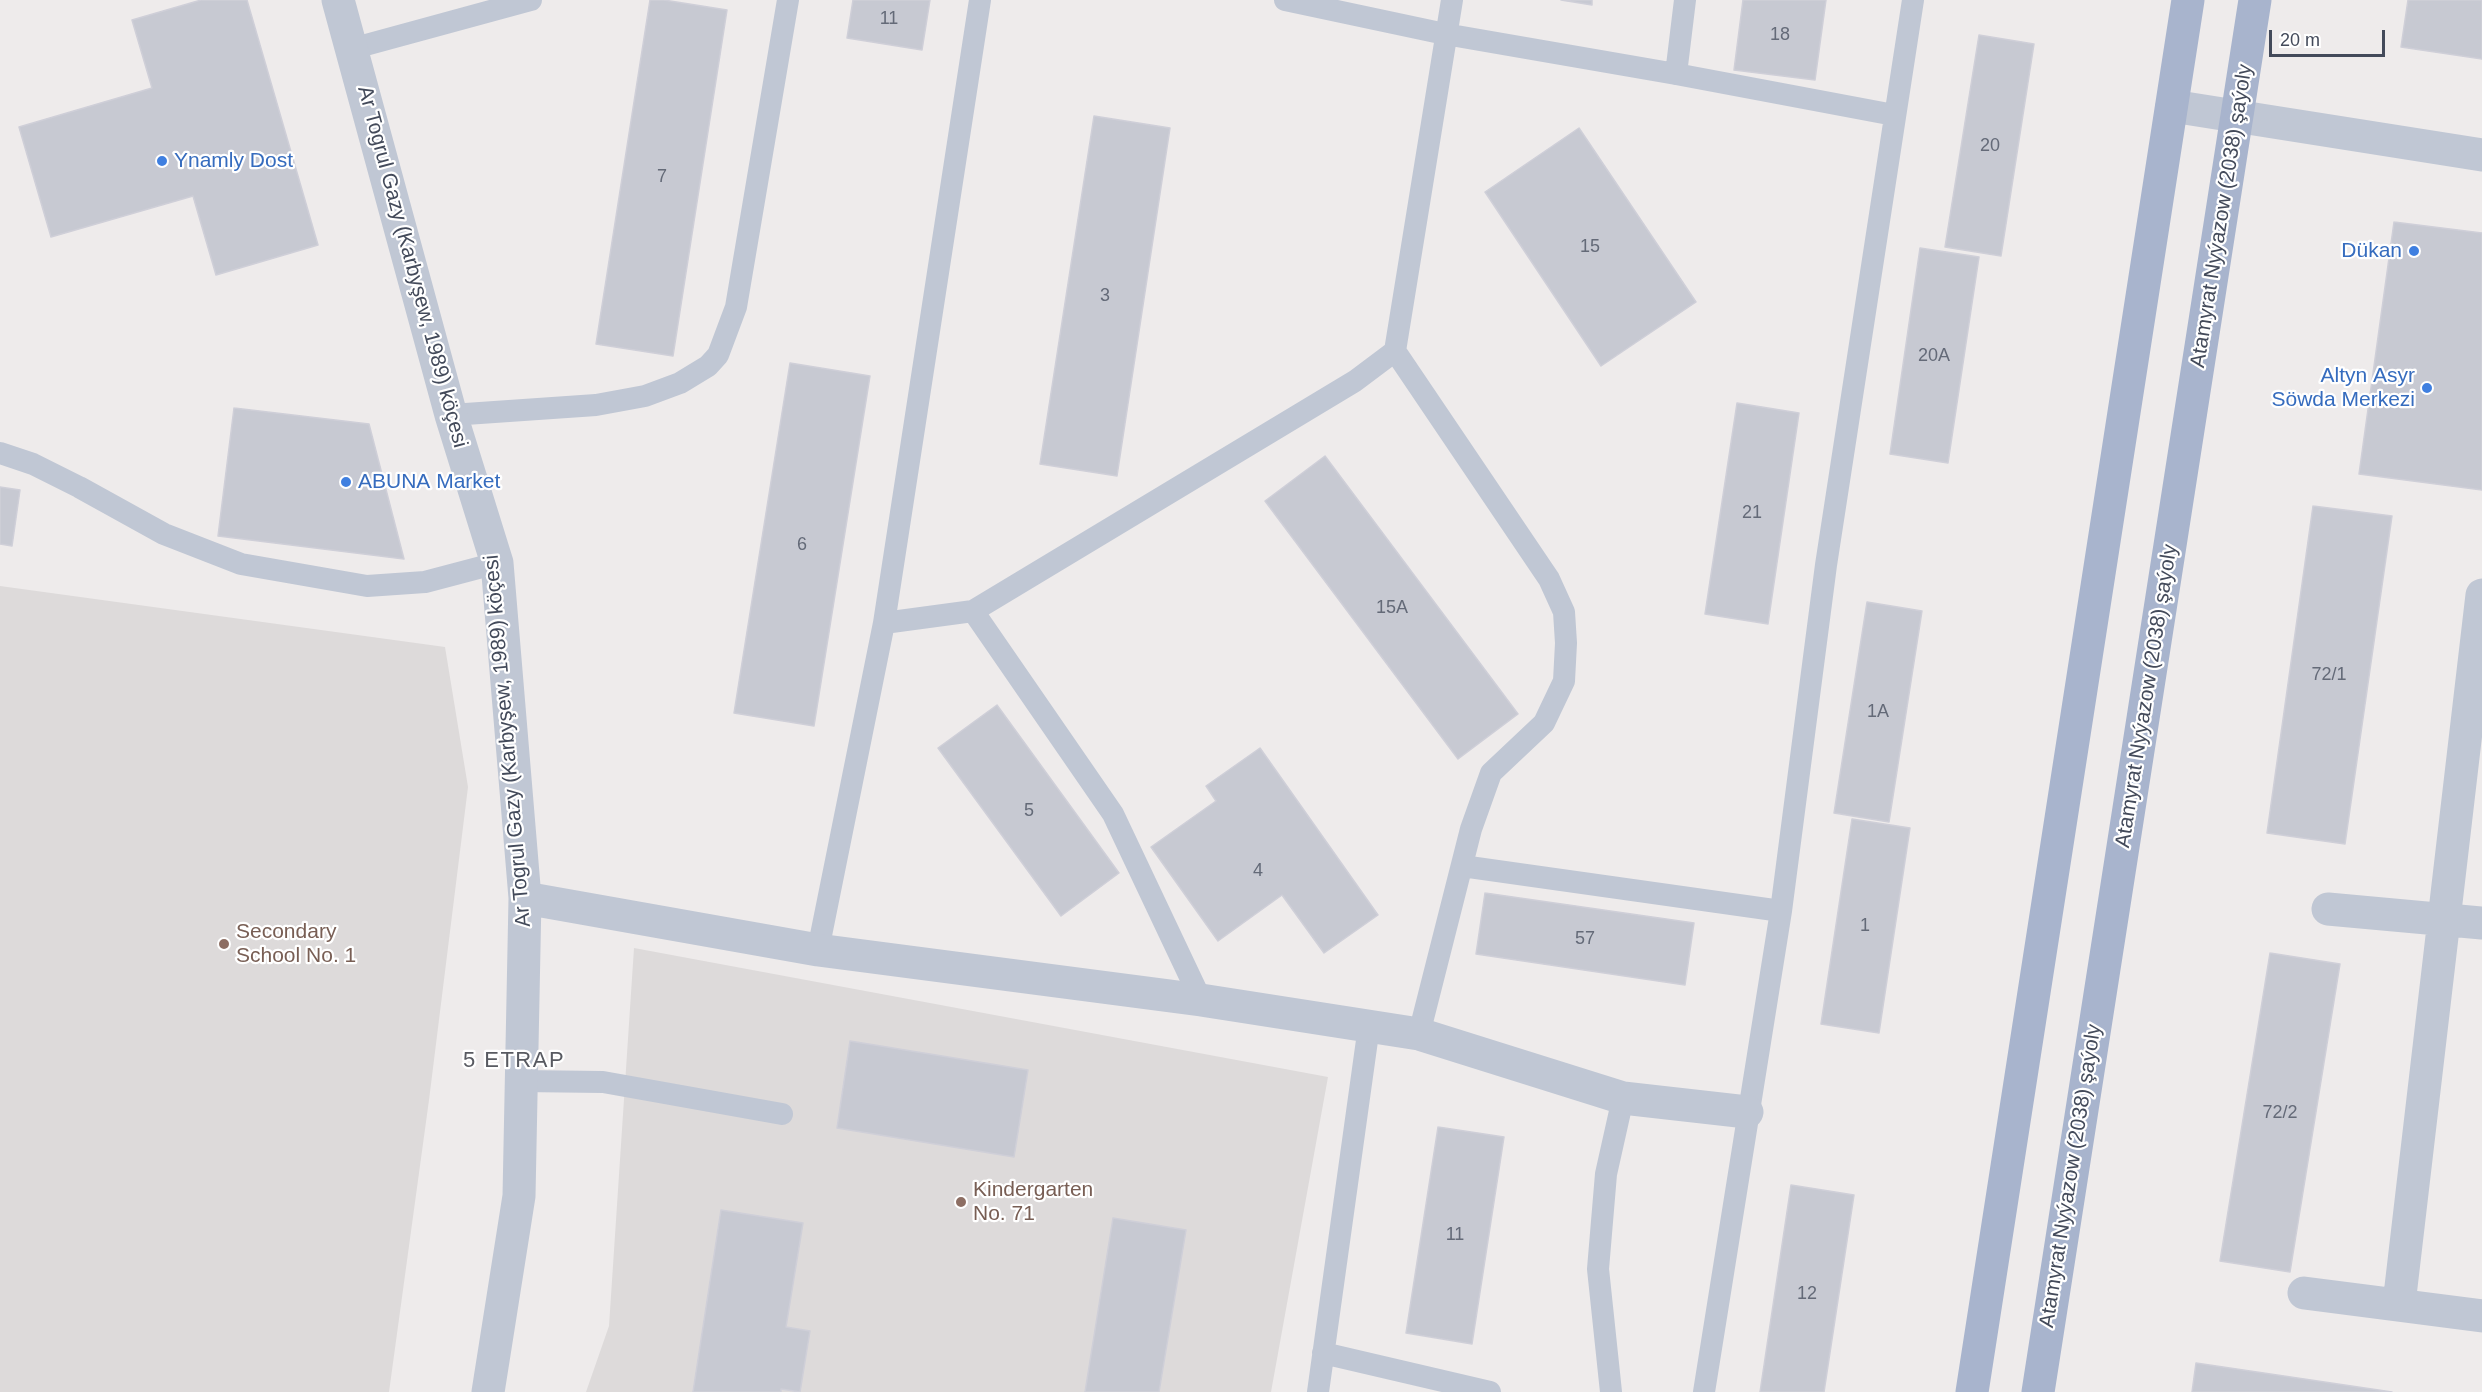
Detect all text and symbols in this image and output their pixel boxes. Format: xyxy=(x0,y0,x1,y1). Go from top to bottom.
house number: 11 xyxy=(880,8,898,30)
scale bar xyxy=(2272,18,2388,56)
house number: 18 xyxy=(1770,24,1790,46)
text: 20 m xyxy=(2280,30,2320,50)
street label: Atamyrat Nyýazow (2038) şaýoly xyxy=(2186,62,2258,370)
street label: Ar Togrul Gazy (Karbyşew, 1989) köçesi xyxy=(351,83,473,451)
house number: 20 xyxy=(1980,135,2000,157)
place label: Ynamly Dost xyxy=(174,148,293,174)
marker: Ynamly Dost xyxy=(155,154,169,168)
house number: 7 xyxy=(657,166,667,188)
house number: 15 xyxy=(1580,236,1600,258)
place label: Dükan xyxy=(2341,238,2402,264)
marker: Dükan xyxy=(2407,244,2421,258)
house number: 3 xyxy=(1100,285,1110,307)
house number: 20A xyxy=(1918,345,1950,367)
place label: Altyn Asyr Söwda Merkezi xyxy=(2271,363,2415,413)
marker: Altyn Asyr Söwda Merkezi xyxy=(2420,381,2434,395)
place label: ABUNA Market xyxy=(358,469,500,495)
marker: ABUNA Market xyxy=(339,475,353,489)
house number: 21 xyxy=(1742,502,1762,524)
house number: 6 xyxy=(797,534,807,556)
street label: Atamyrat Nyýazow (2038) şaýoly xyxy=(2111,542,2183,850)
street label: Ar Togrul Gazy (Karbyşew, 1989) köçesi xyxy=(479,554,537,928)
house number: 15A xyxy=(1376,597,1408,619)
house number: 72/1 xyxy=(2311,664,2347,686)
house number: 1A xyxy=(1867,701,1889,723)
house number: 5 xyxy=(1024,800,1034,822)
house number: 4 xyxy=(1253,860,1263,882)
house number: 1 xyxy=(1860,915,1870,937)
place label: Secondary School No. 1 xyxy=(236,919,356,969)
house number: 57 xyxy=(1575,928,1595,950)
marker: Secondary School No. 1 xyxy=(217,937,231,951)
street label: Atamyrat Nyýazow (2038) şaýoly xyxy=(2035,1022,2107,1330)
district label: 5 ETRAP xyxy=(463,1048,565,1074)
house number: 72/2 xyxy=(2262,1102,2298,1124)
place label: Kindergarten No. 71 xyxy=(973,1177,1093,1227)
marker: Kindergarten No. 71 xyxy=(954,1195,968,1209)
house number: 11 xyxy=(1446,1224,1464,1246)
house number: 12 xyxy=(1797,1283,1817,1305)

